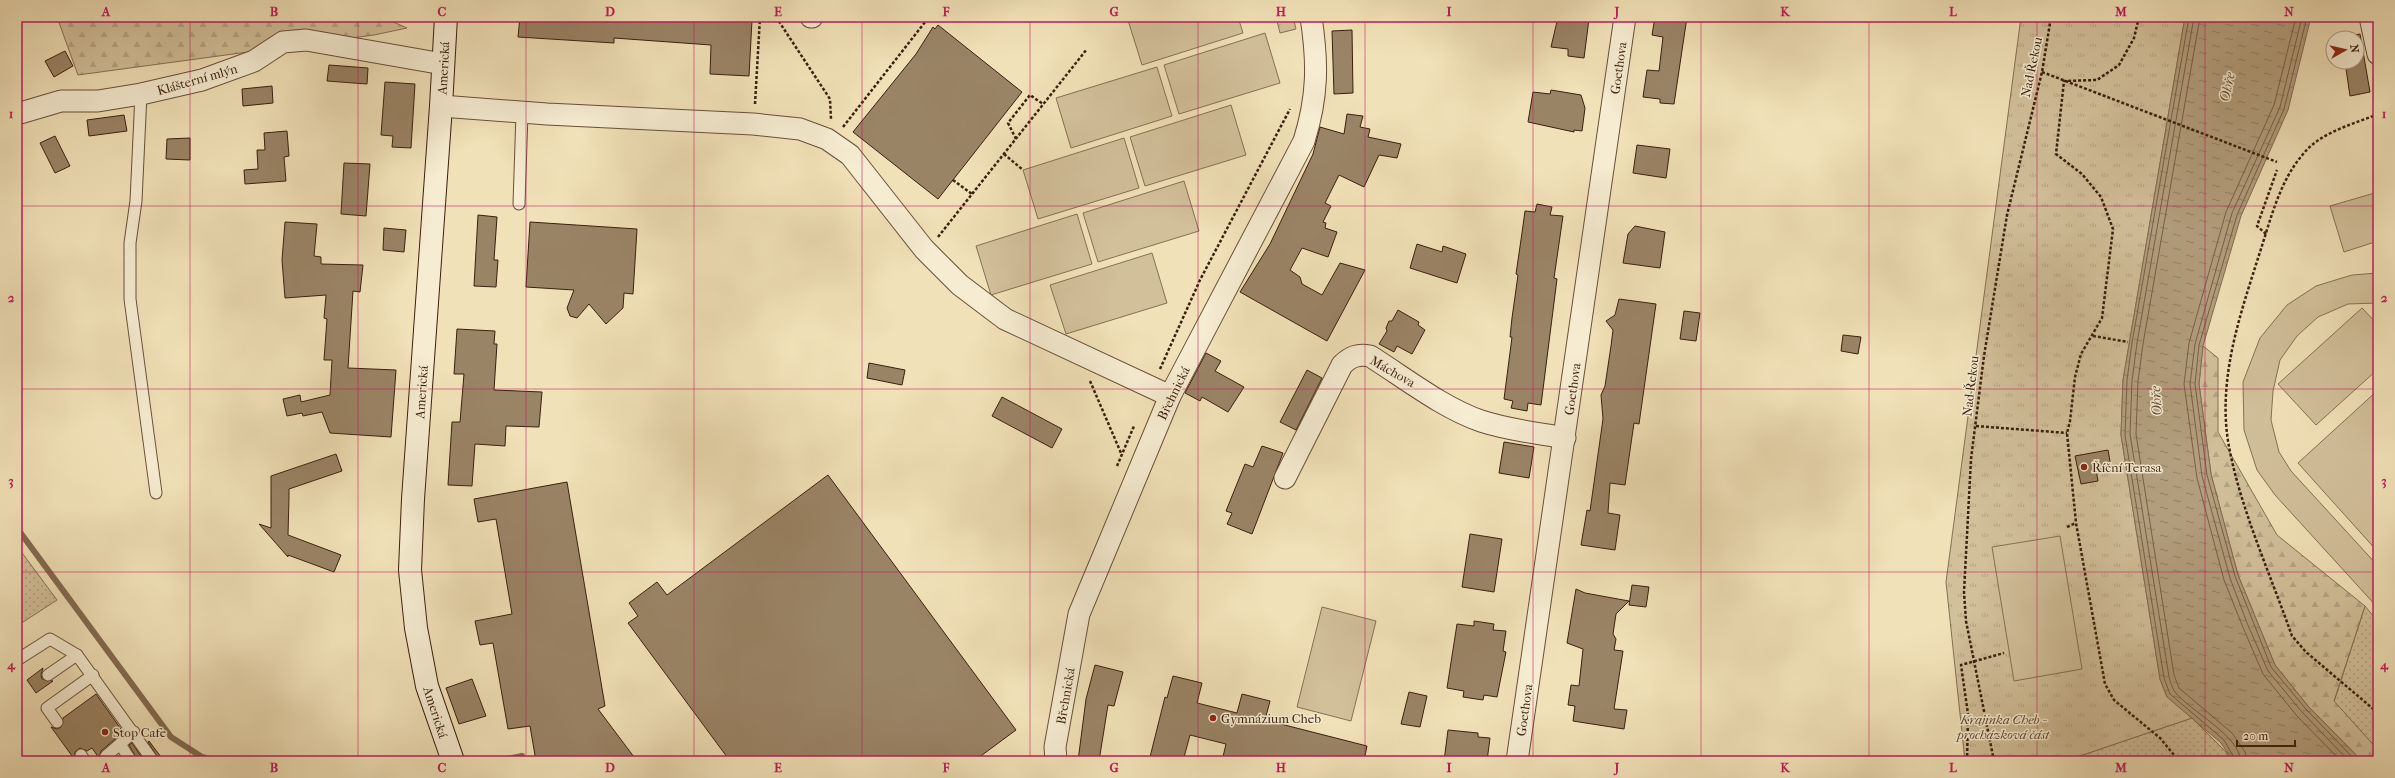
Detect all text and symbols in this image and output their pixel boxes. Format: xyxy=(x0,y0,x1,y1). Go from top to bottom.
text: A xyxy=(101,4,111,19)
text: B xyxy=(270,4,279,19)
text: C xyxy=(438,4,447,19)
text: D xyxy=(605,4,615,19)
text: E xyxy=(774,4,782,19)
text: F xyxy=(942,4,950,19)
text: G xyxy=(1109,4,1119,19)
text: H xyxy=(1276,4,1287,19)
text: I xyxy=(1446,4,1452,19)
text: J xyxy=(1613,4,1620,20)
text: K xyxy=(1780,4,1791,19)
text: L xyxy=(1949,4,1958,19)
text: M xyxy=(2114,4,2127,19)
text: N xyxy=(2284,4,2294,19)
north arrow xyxy=(2325,30,2365,70)
street label: Nad Řekou xyxy=(2018,35,2045,99)
street label: Americká xyxy=(435,40,452,96)
street label: Goethova xyxy=(1607,40,1630,95)
text: N xyxy=(2347,44,2362,54)
street label: Klášterní mlýn xyxy=(155,61,240,98)
water label: Ohře xyxy=(2216,71,2239,103)
text: 1 xyxy=(9,106,14,121)
text: 1 xyxy=(2382,106,2387,121)
text: 2 xyxy=(8,290,15,305)
text: 2 xyxy=(2381,290,2388,305)
street label: Máchova xyxy=(1368,353,1419,391)
street label: Nad Řekou xyxy=(1959,354,1982,417)
street label: Goethova xyxy=(1561,361,1584,416)
street label: Břehnická xyxy=(1154,363,1193,422)
street label: Americká xyxy=(412,364,431,420)
water label: Ohře xyxy=(2147,385,2166,416)
place label: Říční Terasa xyxy=(2092,460,2163,475)
marker: Říční Terasa xyxy=(2079,462,2089,472)
text: 3 xyxy=(8,473,14,489)
text: 3 xyxy=(2381,473,2387,489)
text: 4 xyxy=(6,657,16,673)
text: 4 xyxy=(2379,657,2389,673)
street label: Břehnická xyxy=(1053,666,1078,726)
street label: Goethova xyxy=(1513,682,1536,737)
street label: Americká xyxy=(420,684,451,741)
place label: Gymnázium Cheb xyxy=(1221,711,1321,726)
park label: Krajinka Cheb - procházková část xyxy=(1955,712,2050,742)
marker: Gymnázium Cheb xyxy=(1208,713,1218,723)
scale bar xyxy=(2237,722,2295,748)
place label: Stop Cafe xyxy=(113,725,167,740)
marker: Stop Cafe xyxy=(100,727,110,737)
text: 20 m xyxy=(2243,729,2268,743)
text: A xyxy=(101,760,111,775)
text: B xyxy=(270,760,279,775)
text: C xyxy=(438,760,447,775)
text: D xyxy=(605,760,615,775)
text: E xyxy=(774,760,782,775)
text: F xyxy=(942,760,950,775)
text: G xyxy=(1109,760,1119,775)
text: H xyxy=(1276,760,1287,775)
text: I xyxy=(1446,760,1452,775)
text: J xyxy=(1613,760,1620,776)
text: K xyxy=(1780,760,1791,775)
text: L xyxy=(1949,760,1958,775)
text: M xyxy=(2114,760,2127,775)
text: N xyxy=(2284,760,2294,775)

